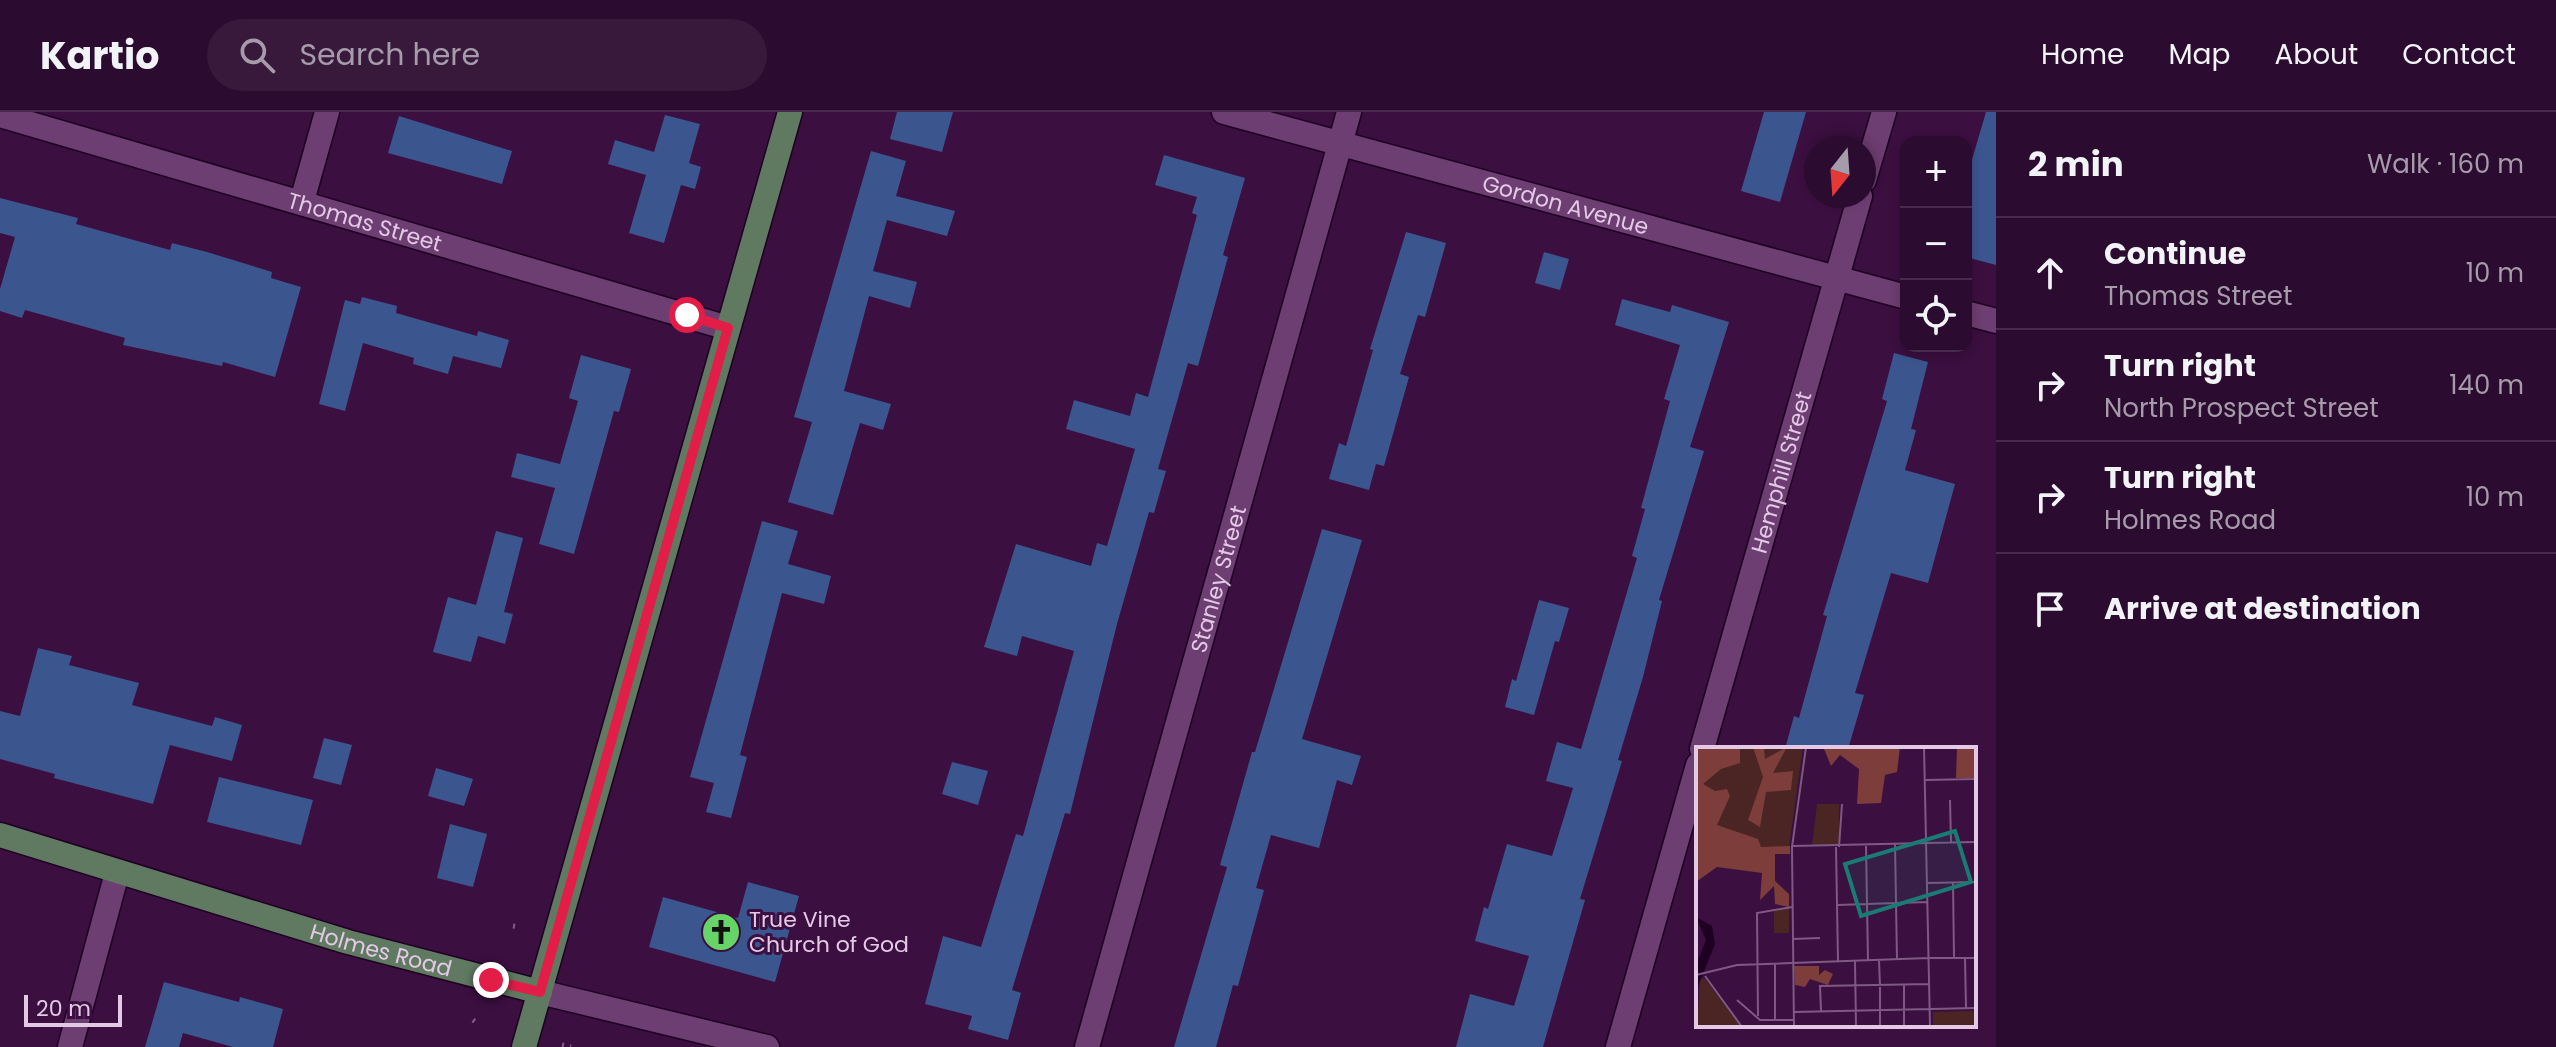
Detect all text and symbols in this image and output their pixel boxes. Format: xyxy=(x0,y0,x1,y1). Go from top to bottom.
search box xyxy=(207,19,767,91)
text: Kartio xyxy=(40,29,159,82)
icon: search xyxy=(235,33,279,77)
text: Search here xyxy=(299,33,480,76)
text: Home xyxy=(2041,35,2124,74)
text: Map xyxy=(2168,35,2230,74)
text: About xyxy=(2274,35,2358,74)
text: Contact xyxy=(2402,35,2516,74)
north arrow xyxy=(1804,136,1876,208)
map controls xyxy=(1900,136,1972,352)
button: + xyxy=(1900,136,1972,208)
text: 2 min xyxy=(2028,140,2124,188)
text: Walk · 160 m xyxy=(2367,146,2524,182)
street label: Gordon Avenue xyxy=(1479,167,1652,242)
street label: Thomas Street xyxy=(284,184,446,259)
button: − xyxy=(1900,208,1972,280)
text: Continue xyxy=(2104,232,2246,275)
icon: ahead xyxy=(2028,251,2072,295)
text: 10 m xyxy=(2466,255,2524,291)
text: Thomas Street xyxy=(2104,278,2292,314)
button: locate xyxy=(1900,280,1972,352)
route start xyxy=(669,297,705,333)
text: Turn right xyxy=(2104,344,2256,387)
icon: right xyxy=(2028,363,2072,407)
text: 140 m xyxy=(2449,367,2524,403)
street label: Hemphill Street xyxy=(1743,387,1819,557)
text: North Prospect Street xyxy=(2104,390,2379,426)
text: Turn right xyxy=(2104,456,2256,499)
icon: right xyxy=(2028,475,2072,519)
text: 10 m xyxy=(2466,479,2524,515)
street label: Stanley Street xyxy=(1183,502,1254,656)
text: Holmes Road xyxy=(2104,502,2276,538)
icon: arrive xyxy=(2028,587,2072,631)
text: Arrive at destination xyxy=(2104,587,2421,630)
inset map xyxy=(1696,747,1976,1027)
place label: True Vine Church of God xyxy=(749,904,909,960)
church icon: True Vine Church of God xyxy=(700,911,742,953)
street label: Holmes Road xyxy=(306,916,455,984)
route end xyxy=(473,962,509,998)
scale bar xyxy=(24,991,122,1027)
text: 20 m xyxy=(36,993,91,1024)

